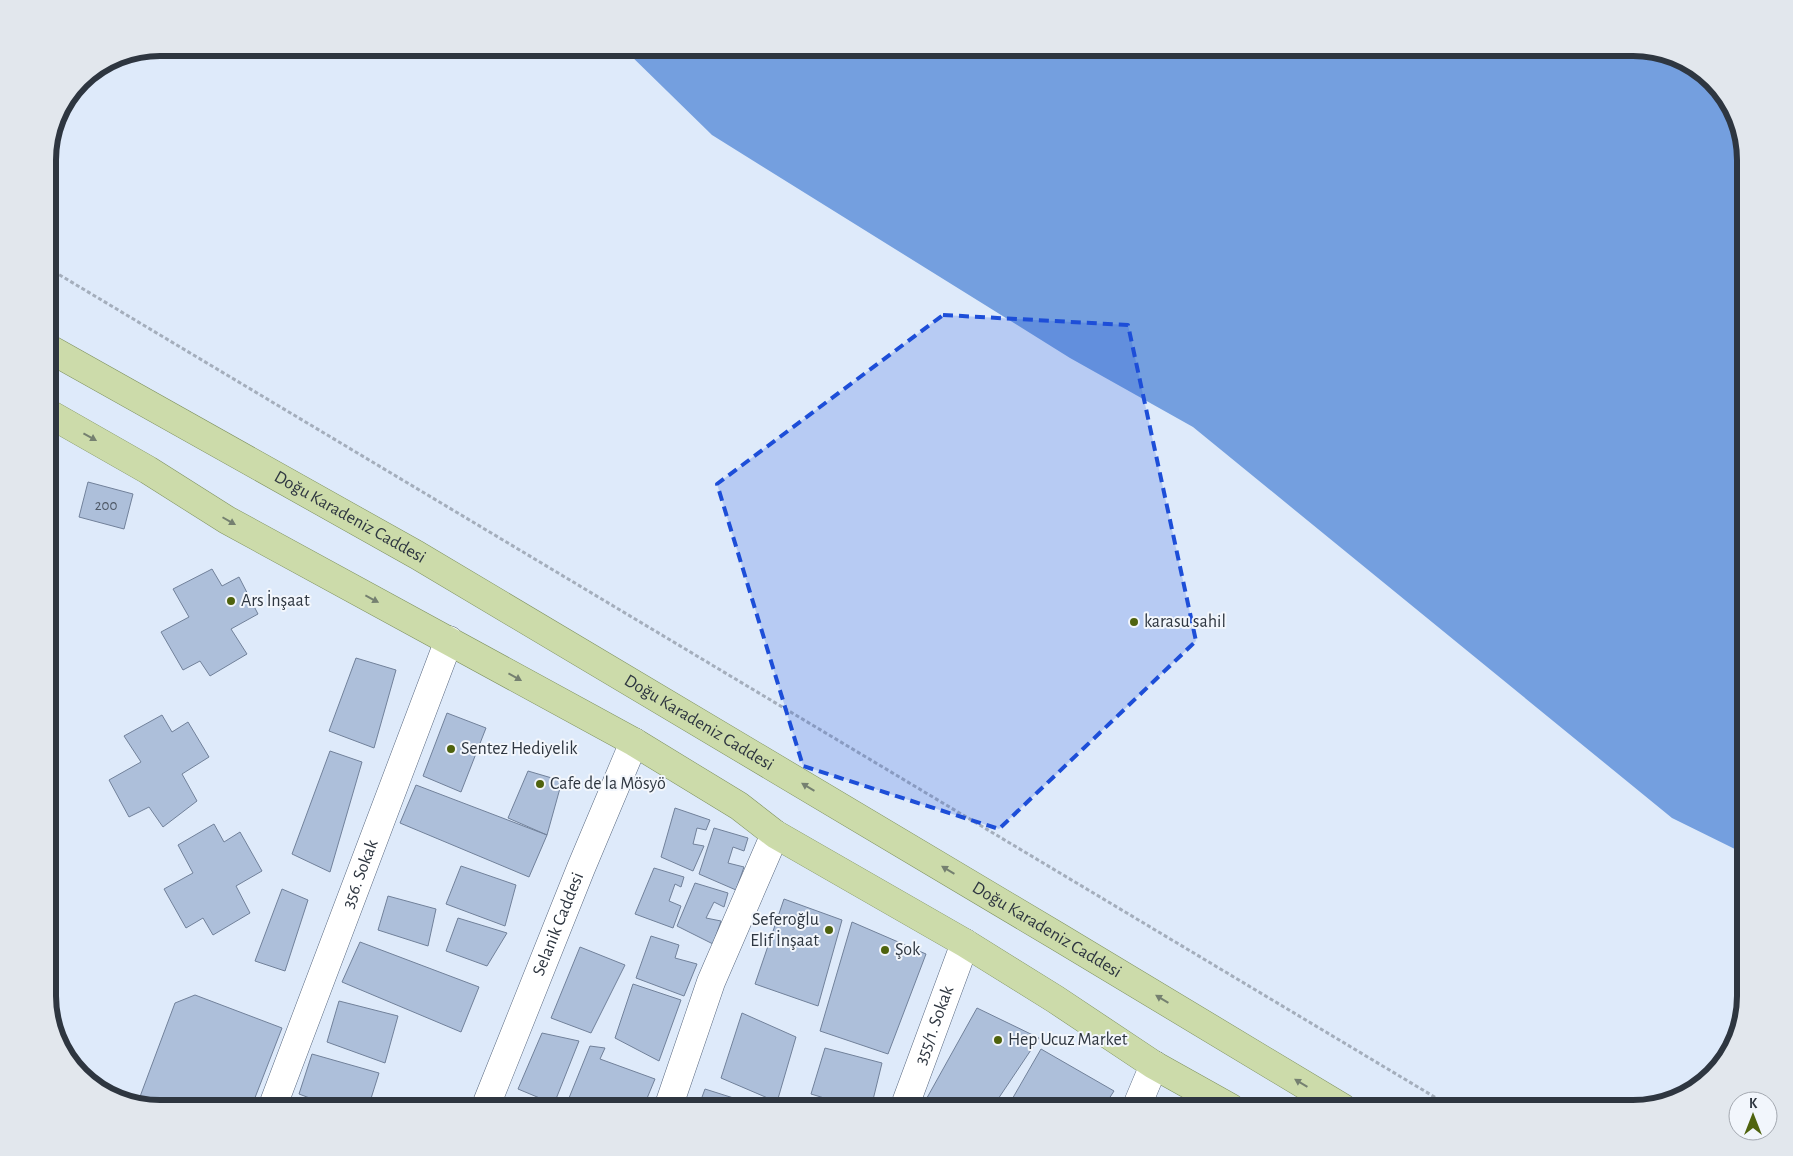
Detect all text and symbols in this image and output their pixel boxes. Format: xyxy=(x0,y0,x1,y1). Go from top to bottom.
one-way arrow xyxy=(83,433,98,441)
street label: Doğu Karadeniz Caddesi xyxy=(271,468,429,567)
house number: 200 xyxy=(95,498,117,513)
one-way arrow xyxy=(222,517,237,525)
place label: Ars İnşaat xyxy=(241,590,310,610)
marker: Ars İnşaat xyxy=(225,595,237,607)
one-way arrow xyxy=(365,595,379,603)
place label: karasu sahil xyxy=(1144,613,1226,631)
marker: karasu sahil xyxy=(1128,616,1140,628)
street label: Doğu Karadeniz Caddesi xyxy=(621,671,777,774)
one-way arrow xyxy=(508,672,521,681)
place label: Sentez Hediyelik xyxy=(461,740,578,758)
marker: Sentez Hediyelik xyxy=(445,743,457,755)
place label: Cafe de la Mösyö xyxy=(550,775,666,793)
marker: Cafe de la Mösyö xyxy=(534,778,546,790)
one-way arrow xyxy=(801,783,814,792)
street label: 356. Sokak xyxy=(339,837,382,911)
one-way arrow xyxy=(941,866,954,875)
street label: Selanik Caddesi xyxy=(530,870,587,978)
street label: Doğu Karadeniz Caddesi xyxy=(969,879,1125,982)
place label: Seferoğlu Elif İnşaat xyxy=(750,911,819,950)
marker: Seferoğlu Elif İnşaat xyxy=(823,924,835,936)
place label: Şok xyxy=(895,941,921,959)
marker: Şok xyxy=(879,944,891,956)
street label: 355/1. Sokak xyxy=(912,983,958,1067)
one-way arrow xyxy=(1155,995,1168,1004)
place label: Hep Ucuz Market xyxy=(1008,1031,1128,1049)
marker: Hep Ucuz Market xyxy=(992,1034,1004,1046)
one-way arrow xyxy=(1294,1079,1307,1088)
north arrow xyxy=(1728,1091,1778,1141)
text: K xyxy=(1749,1097,1758,1111)

